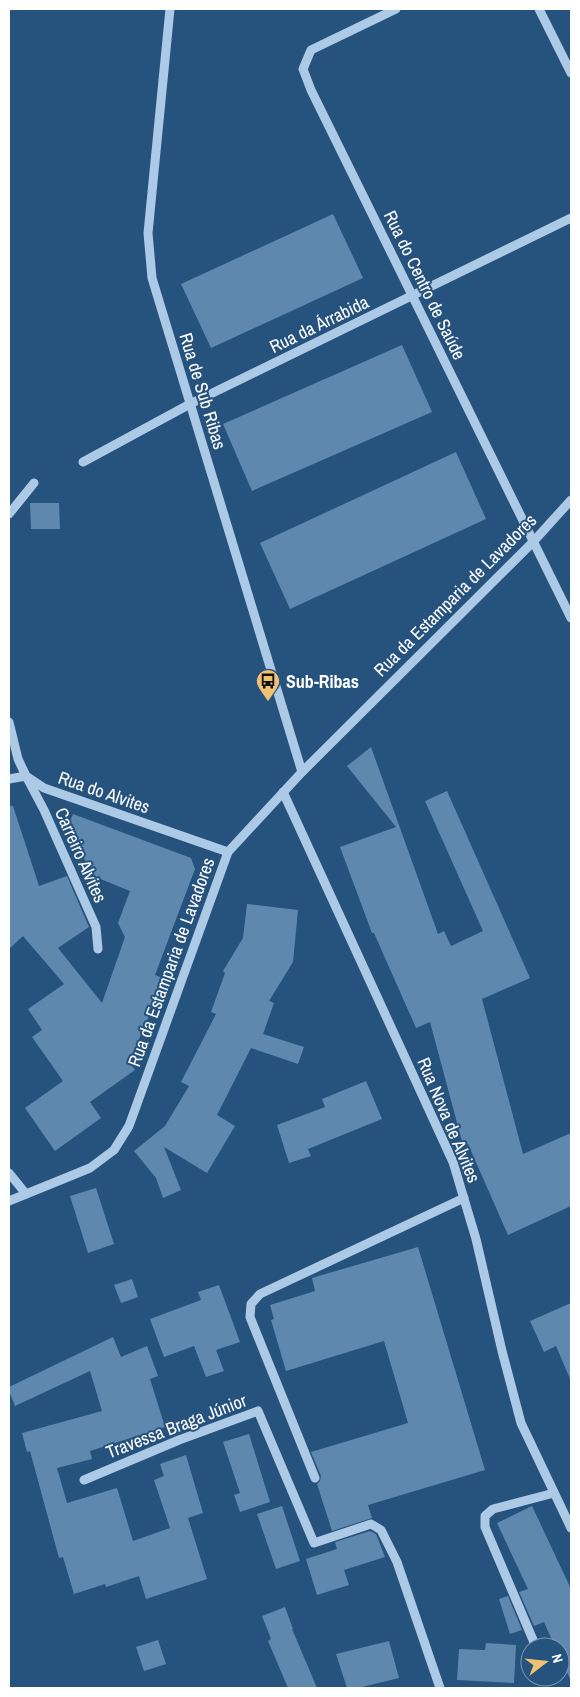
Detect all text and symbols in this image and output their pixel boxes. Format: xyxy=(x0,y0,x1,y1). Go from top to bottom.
street label: Rua do Centro de Saúde xyxy=(378,206,472,364)
street label: Rua da Árrabida xyxy=(265,289,373,359)
street label: Rua de Sub Ribas xyxy=(173,330,233,452)
street label: Rua da Estamparia de Lavadores xyxy=(368,508,542,682)
bus stop icon: Sub-Ribas xyxy=(255,668,281,702)
place label: Sub-Ribas xyxy=(286,669,359,694)
street label: Rua do Alvites xyxy=(55,765,153,819)
street label: Carreiro Alvites xyxy=(49,803,113,907)
street label: Rua da Estamparia de Lavadores xyxy=(122,854,220,1070)
street label: Rua Nova de Alvites xyxy=(411,1054,487,1186)
street label: Travessa Braga Júnior xyxy=(102,1388,250,1464)
north arrow xyxy=(520,1637,570,1687)
text: N xyxy=(548,1652,567,1665)

